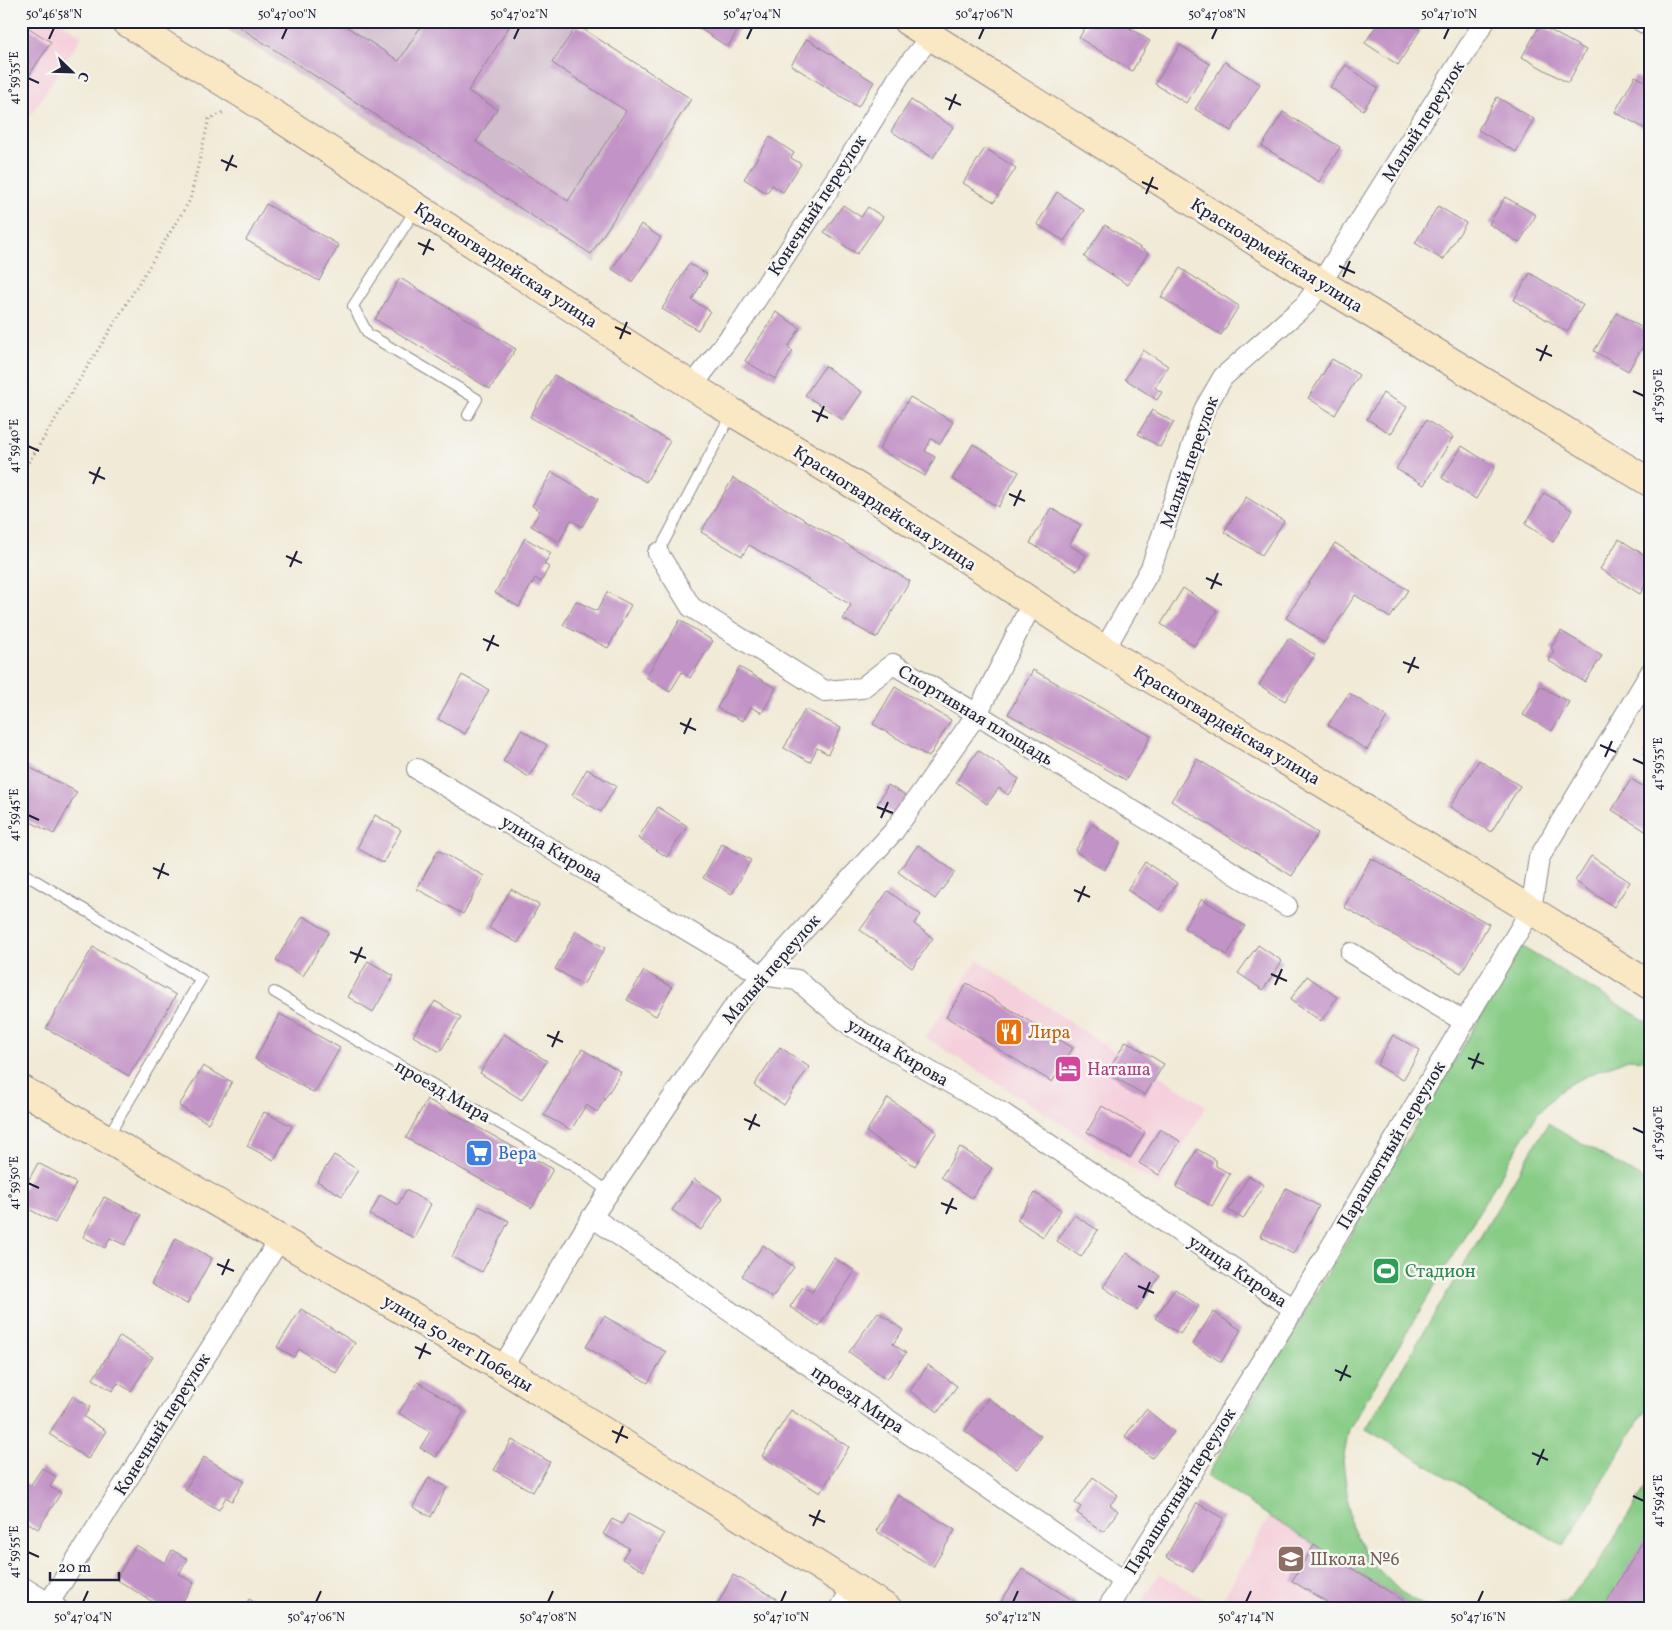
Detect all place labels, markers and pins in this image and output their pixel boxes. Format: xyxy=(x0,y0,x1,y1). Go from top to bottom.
restaurant icon: Лира xyxy=(994,1017,1024,1047)
place label: Лира xyxy=(1028,1021,1070,1046)
hotel icon: Наташа xyxy=(1053,1054,1083,1084)
place label: Наташа xyxy=(1087,1058,1151,1083)
supermarket icon: Вера xyxy=(464,1138,494,1168)
place label: Вера xyxy=(498,1142,537,1167)
sports icon: Стадион xyxy=(1371,1256,1401,1286)
place label: Стадион xyxy=(1405,1260,1476,1285)
school or university icon: Школа №6 xyxy=(1276,1544,1306,1574)
place label: Школа №6 xyxy=(1310,1548,1400,1573)

